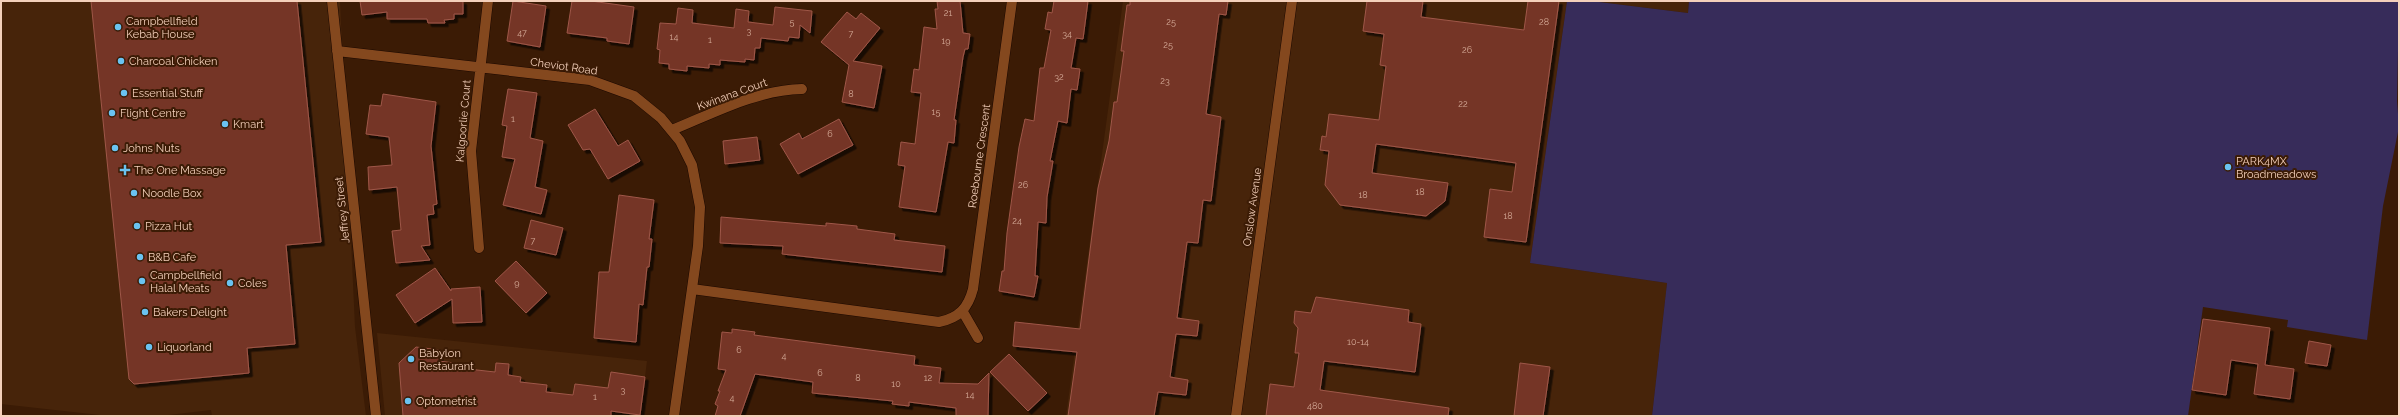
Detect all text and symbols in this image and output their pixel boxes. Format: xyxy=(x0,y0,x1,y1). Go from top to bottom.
house number: 21 xyxy=(944,8,952,18)
place label: Campbellfield Kebab House xyxy=(126,15,198,41)
house number: 5 xyxy=(790,17,795,27)
house number: 25 xyxy=(1166,17,1176,27)
house number: 28 xyxy=(1539,17,1549,27)
marker: Campbellfield Kebab House xyxy=(113,22,123,32)
house number: 3 xyxy=(747,26,752,36)
house number: 47 xyxy=(517,28,527,38)
house number: 7 xyxy=(849,29,854,39)
house number: 34 xyxy=(1062,29,1072,39)
house number: 14 xyxy=(670,32,678,42)
house number: 1 xyxy=(708,35,712,45)
house number: 19 xyxy=(941,36,951,46)
house number: 25 xyxy=(1163,40,1173,50)
house number: 26 xyxy=(1462,45,1473,55)
place label: Charcoal Chicken xyxy=(129,55,217,68)
street label: Cheviot Road xyxy=(529,55,599,78)
marker: Charcoal Chicken xyxy=(116,56,126,66)
house number: 32 xyxy=(1054,72,1064,82)
street label: Kwinana Court xyxy=(695,76,769,113)
house number: 23 xyxy=(1160,76,1170,86)
street label: Kalgoorlie Court xyxy=(453,79,474,163)
place label: Essential Stuff xyxy=(132,87,203,100)
marker: Essential Stuff xyxy=(119,88,129,98)
house number: 8 xyxy=(848,89,854,99)
house number: 22 xyxy=(1458,99,1468,109)
street label: Roebourne Crescent xyxy=(966,103,993,209)
place label: Flight Centre xyxy=(120,107,186,120)
house number: 15 xyxy=(932,107,940,117)
marker: Flight Centre xyxy=(107,108,117,118)
house number: 1 xyxy=(511,114,515,124)
place label: Kmart xyxy=(233,118,264,131)
marker: Kmart xyxy=(220,119,230,129)
house number: 6 xyxy=(827,129,833,139)
place label: Johns Nuts xyxy=(123,142,180,155)
marker: Johns Nuts xyxy=(110,143,120,153)
place label: PARK4MX Broadmeadows xyxy=(2236,155,2316,181)
marker: PARK4MX Broadmeadows xyxy=(2223,162,2233,172)
marker: The One Massage xyxy=(119,164,131,176)
place label: The One Massage xyxy=(134,164,226,177)
street label: Onslow Avenue xyxy=(1241,167,1265,247)
street label: Jeffrey Street xyxy=(333,176,352,244)
house number: 26 xyxy=(1018,180,1029,190)
place label: Noodle Box xyxy=(142,187,202,200)
house number: 18 xyxy=(1415,187,1425,197)
marker: Noodle Box xyxy=(129,188,139,198)
house number: 18 xyxy=(1358,190,1368,200)
house number: 18 xyxy=(1503,211,1513,221)
house number: 24 xyxy=(1012,216,1022,226)
place label: Pizza Hut xyxy=(145,220,193,233)
marker: Pizza Hut xyxy=(132,221,142,231)
house number: 7 xyxy=(531,236,536,246)
place label: B&B Cafe xyxy=(148,251,197,264)
marker: B&B Cafe xyxy=(135,252,145,262)
place label: Campbellfield Halal Meats xyxy=(150,269,222,295)
marker: Campbellfield Halal Meats xyxy=(137,276,147,286)
place label: Coles xyxy=(238,277,267,290)
marker: Coles xyxy=(225,278,235,288)
house number: 9 xyxy=(514,278,520,288)
place label: Bakers Delight xyxy=(153,306,227,319)
marker: Bakers Delight xyxy=(140,307,150,317)
house number: 10-14 xyxy=(1347,337,1369,347)
place label: Liquorland xyxy=(157,341,212,354)
marker: Liquorland xyxy=(144,342,154,352)
house number: 6 xyxy=(736,345,742,355)
place label: Babylon Restaurant xyxy=(419,347,474,373)
house number: 4 xyxy=(782,351,787,361)
marker: Babylon Restaurant xyxy=(406,354,416,364)
house number: 6 xyxy=(817,368,823,378)
house number: 8 xyxy=(855,373,861,383)
house number: 12 xyxy=(924,373,933,383)
house number: 10 xyxy=(891,379,901,389)
house number: 3 xyxy=(621,385,626,395)
house number: 14 xyxy=(966,390,974,400)
house number: 1 xyxy=(593,392,597,402)
house number: 4 xyxy=(730,393,735,403)
place label: Optometrist xyxy=(416,395,477,408)
marker: Optometrist xyxy=(403,396,413,406)
house number: 480 xyxy=(1307,401,1323,411)

